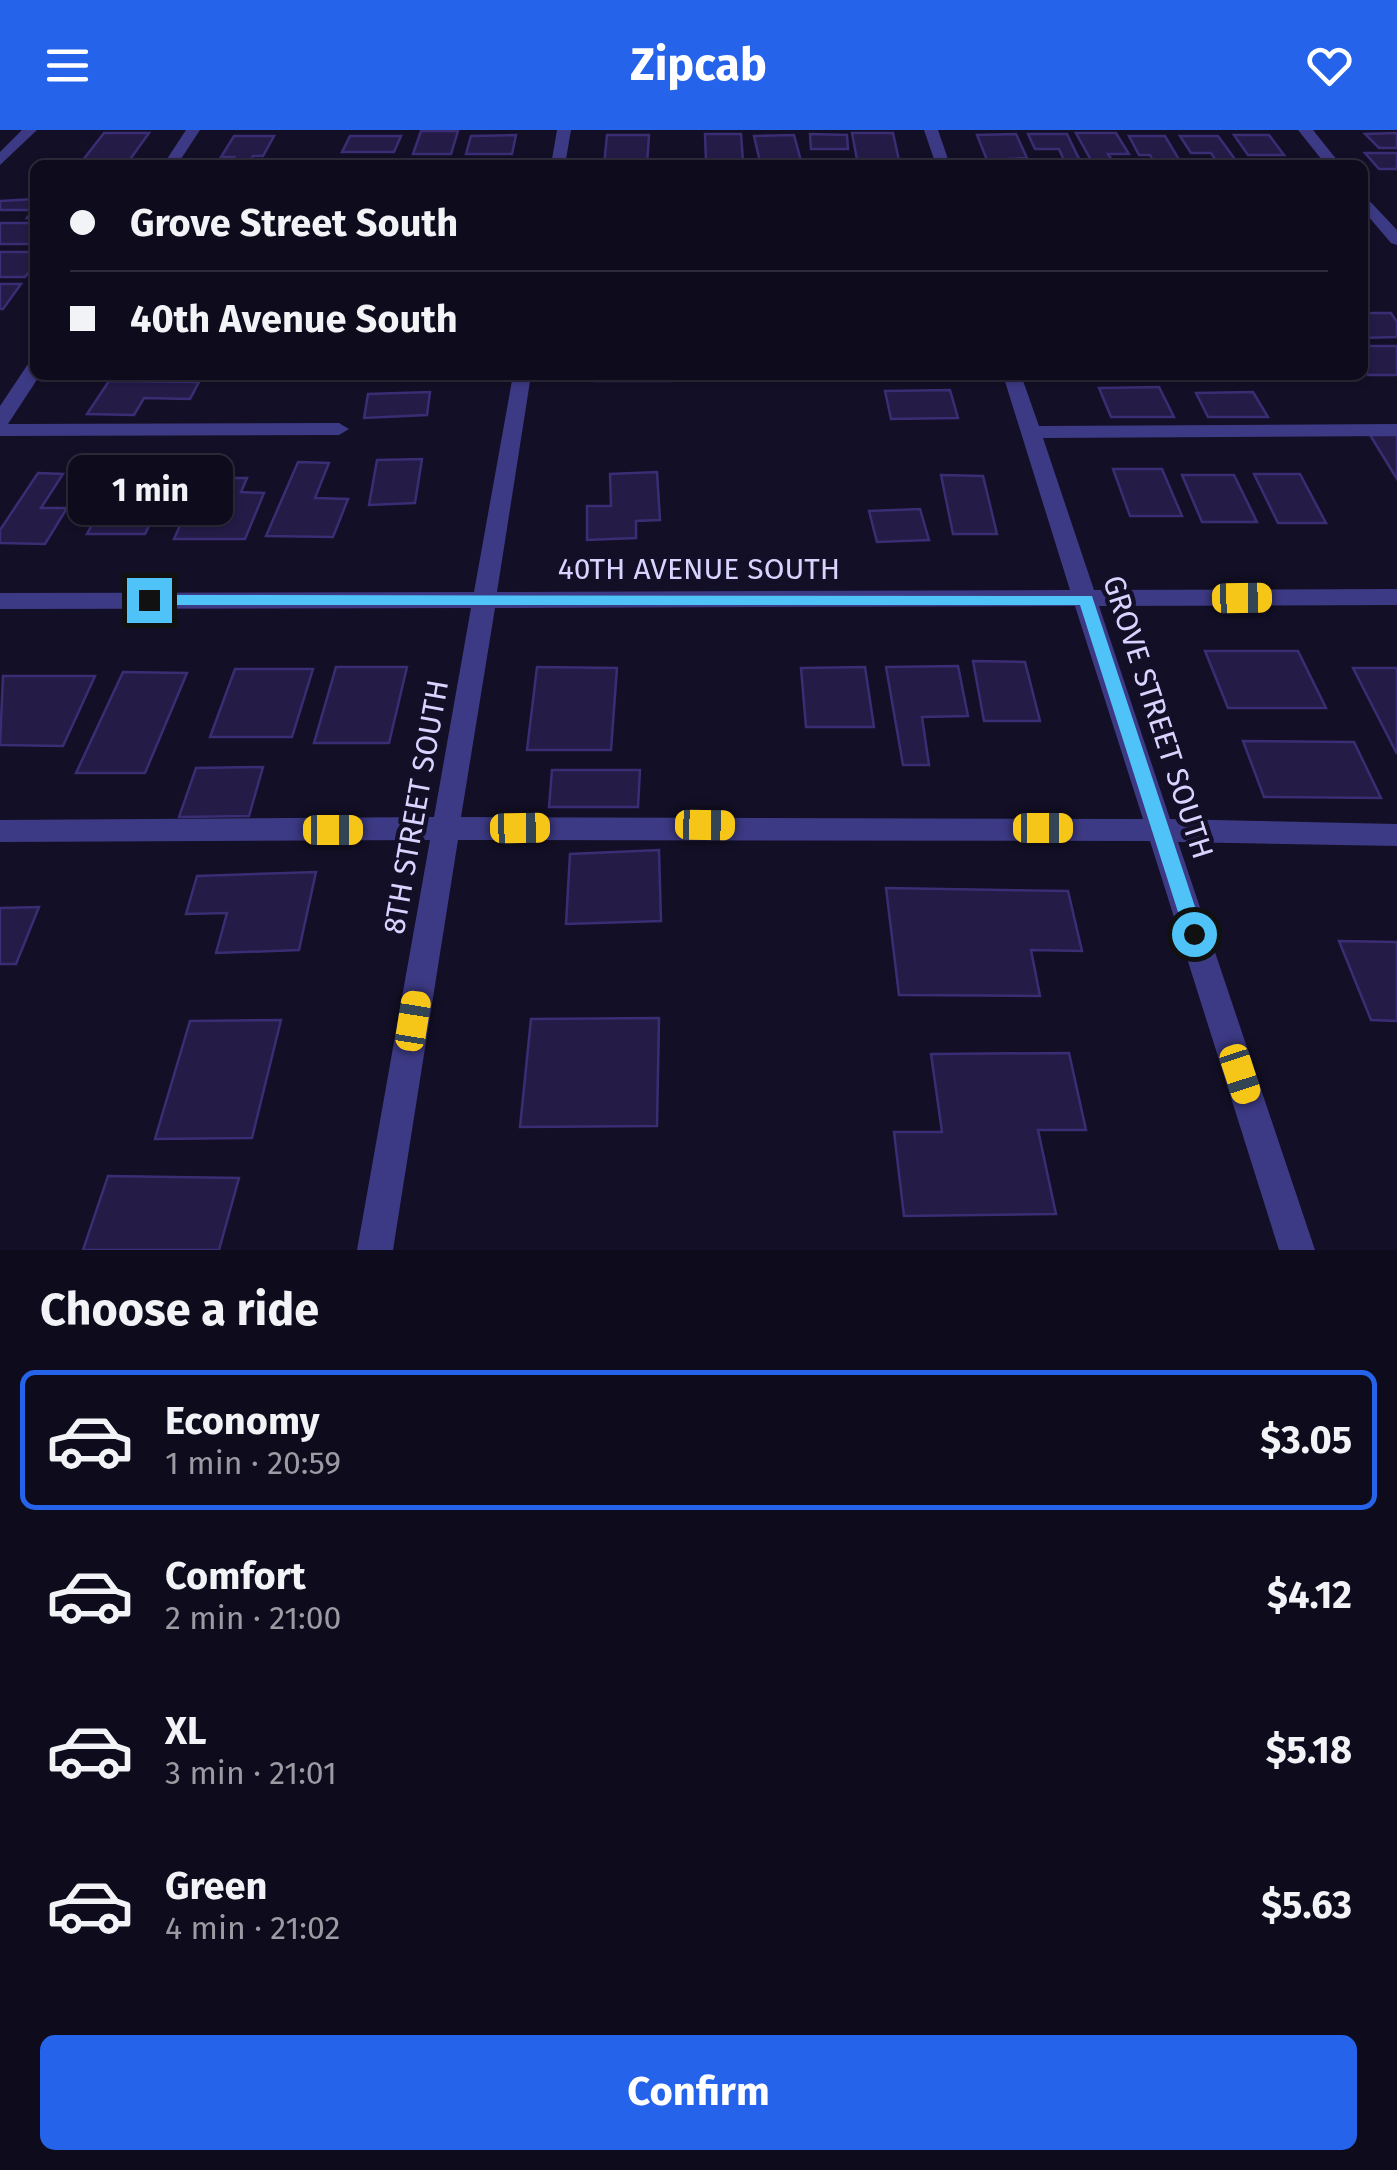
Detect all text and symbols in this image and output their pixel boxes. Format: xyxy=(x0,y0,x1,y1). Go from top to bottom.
icon: menu xyxy=(40,38,95,93)
text: Zipcab xyxy=(630,38,767,92)
icon: heart xyxy=(1302,38,1357,93)
text: Grove Street South xyxy=(130,200,458,246)
text: 40th Avenue South xyxy=(130,296,458,342)
callout: 1 min xyxy=(66,455,232,525)
text: 1 min xyxy=(112,471,189,509)
street label: 40TH AVENUE SOUTH xyxy=(558,551,840,587)
street label: GROVE STREET SOUTH xyxy=(1095,571,1221,863)
route end xyxy=(127,578,172,623)
car xyxy=(1212,582,1272,614)
street label: 8TH STREET SOUTH xyxy=(376,677,456,937)
car xyxy=(675,809,735,841)
car xyxy=(490,812,550,844)
car xyxy=(1013,813,1073,843)
car xyxy=(303,815,363,845)
route start xyxy=(1172,912,1217,957)
car xyxy=(393,989,433,1053)
car xyxy=(1216,1041,1264,1107)
text: Choose a ride xyxy=(40,1283,319,1337)
icon: car xyxy=(45,1395,135,1485)
text: Economy xyxy=(165,1398,320,1444)
text: $3.05 xyxy=(1260,1417,1352,1463)
text: 1 min · 20:59 xyxy=(165,1444,341,1482)
icon: car xyxy=(45,1550,135,1640)
text: Comfort xyxy=(165,1553,306,1599)
text: $4.12 xyxy=(1267,1572,1352,1618)
text: 2 min · 21:00 xyxy=(165,1599,341,1637)
icon: car xyxy=(45,1705,135,1795)
text: XL xyxy=(165,1708,207,1754)
text: $5.18 xyxy=(1266,1727,1352,1773)
text: 3 min · 21:01 xyxy=(165,1754,337,1792)
icon: car xyxy=(45,1860,135,1950)
text: Green xyxy=(165,1863,268,1909)
text: $5.63 xyxy=(1261,1882,1352,1928)
text: 4 min · 21:02 xyxy=(165,1909,340,1947)
button: Confirm xyxy=(40,2035,1357,2150)

